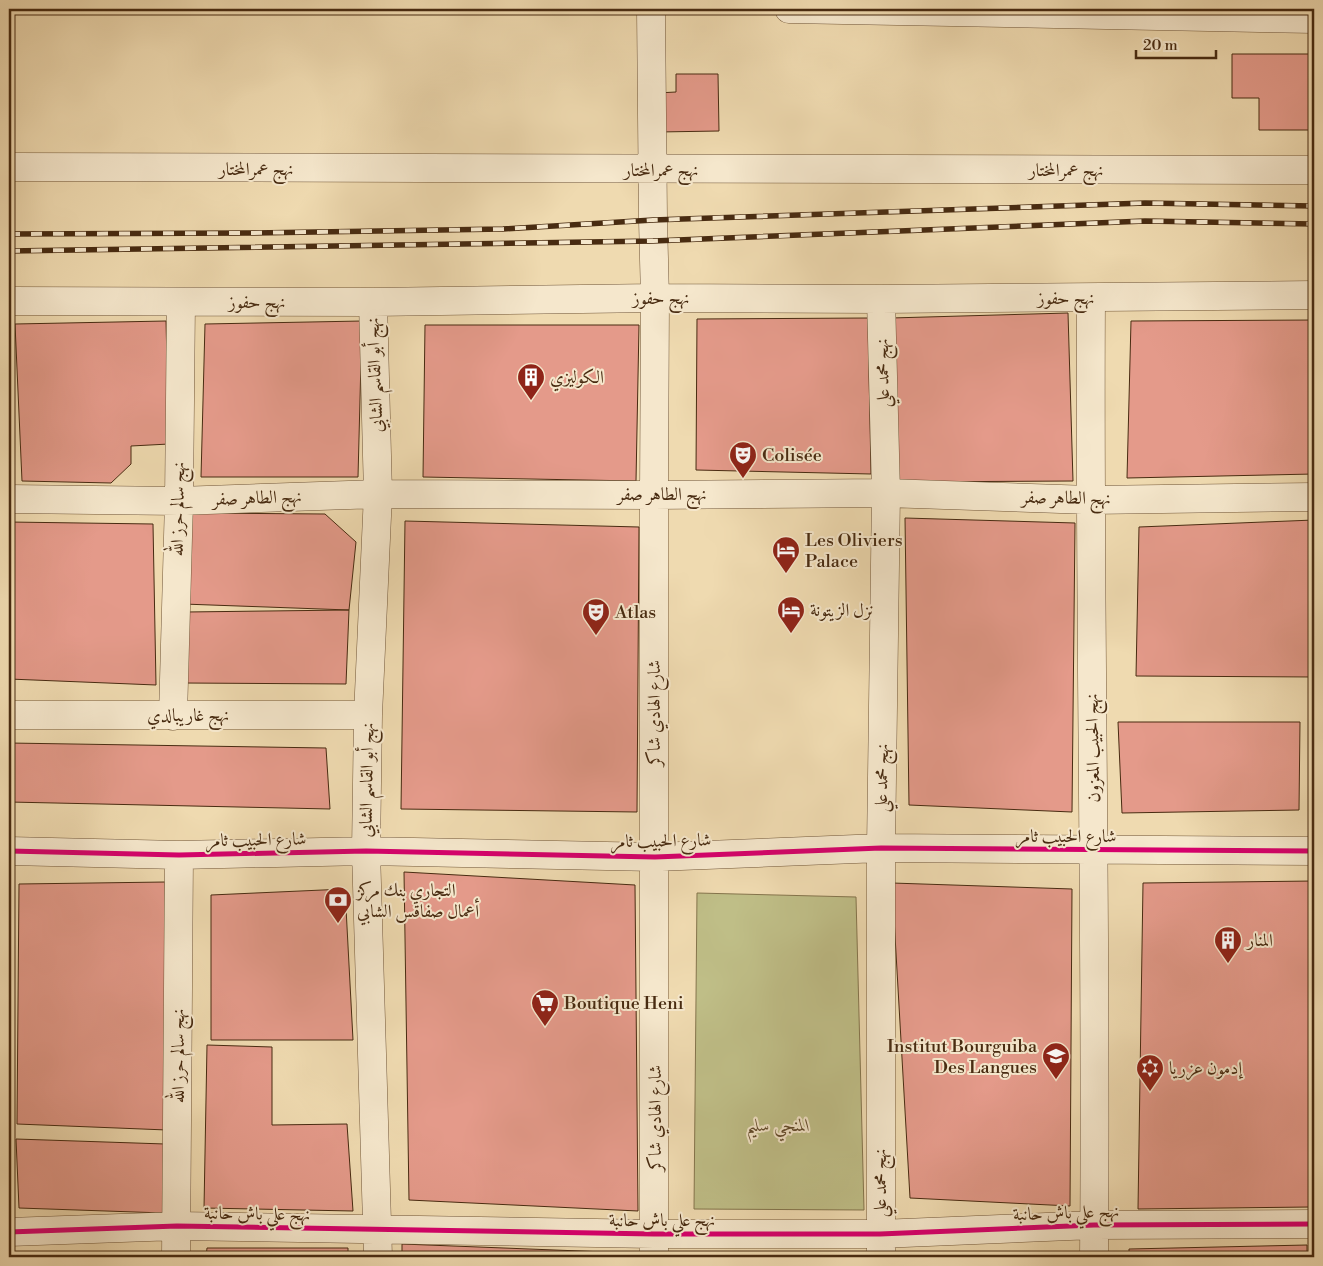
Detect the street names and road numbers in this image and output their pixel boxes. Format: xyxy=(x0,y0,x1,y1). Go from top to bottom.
street label: نهج عمرالمختار xyxy=(217,158,293,185)
street label: نهج عمرالمختار xyxy=(622,159,698,186)
street label: نهج عمرالمختار xyxy=(1027,159,1103,186)
street label: نهج حفوز xyxy=(631,287,689,314)
street label: نهج حفوز xyxy=(1036,287,1094,314)
street label: نهج حفوز xyxy=(227,291,285,318)
street label: نهج أبو القاسم الشابي xyxy=(360,317,394,433)
street label: نهج محمد علي xyxy=(871,338,900,408)
street label: نهج سالم حرز الله xyxy=(163,461,194,557)
street label: نهج الطاهر صفر xyxy=(615,483,707,510)
street label: نهج الطاهر صفر xyxy=(210,485,302,515)
street label: نهج الطاهر صفر xyxy=(1019,486,1111,514)
street label: شارع الهادي شاكر xyxy=(643,660,669,768)
street label: نهج الحبيب المعزون xyxy=(1081,693,1109,803)
street label: نهج غاريبالدي xyxy=(147,704,229,731)
street label: نهج أبو القاسم الشابي xyxy=(352,722,386,838)
street label: نهج محمد علي xyxy=(870,743,899,813)
street label: شارع الحبيب ثامر xyxy=(1016,825,1116,851)
street label: شارع الحبيب ثامر xyxy=(205,828,307,855)
street label: شارع الحبيب ثامر xyxy=(610,829,712,856)
street label: نهج سالم حرز الله xyxy=(164,1009,194,1103)
street label: شارع الهادي شاكر xyxy=(644,1065,670,1173)
street label: نهج محمد علي xyxy=(869,1148,897,1218)
street label: نهج علي باش حانبة xyxy=(1012,1200,1120,1231)
street label: نهج علي باش حانبة xyxy=(204,1202,310,1231)
street label: نهج علي باش حانبة xyxy=(609,1209,715,1237)

